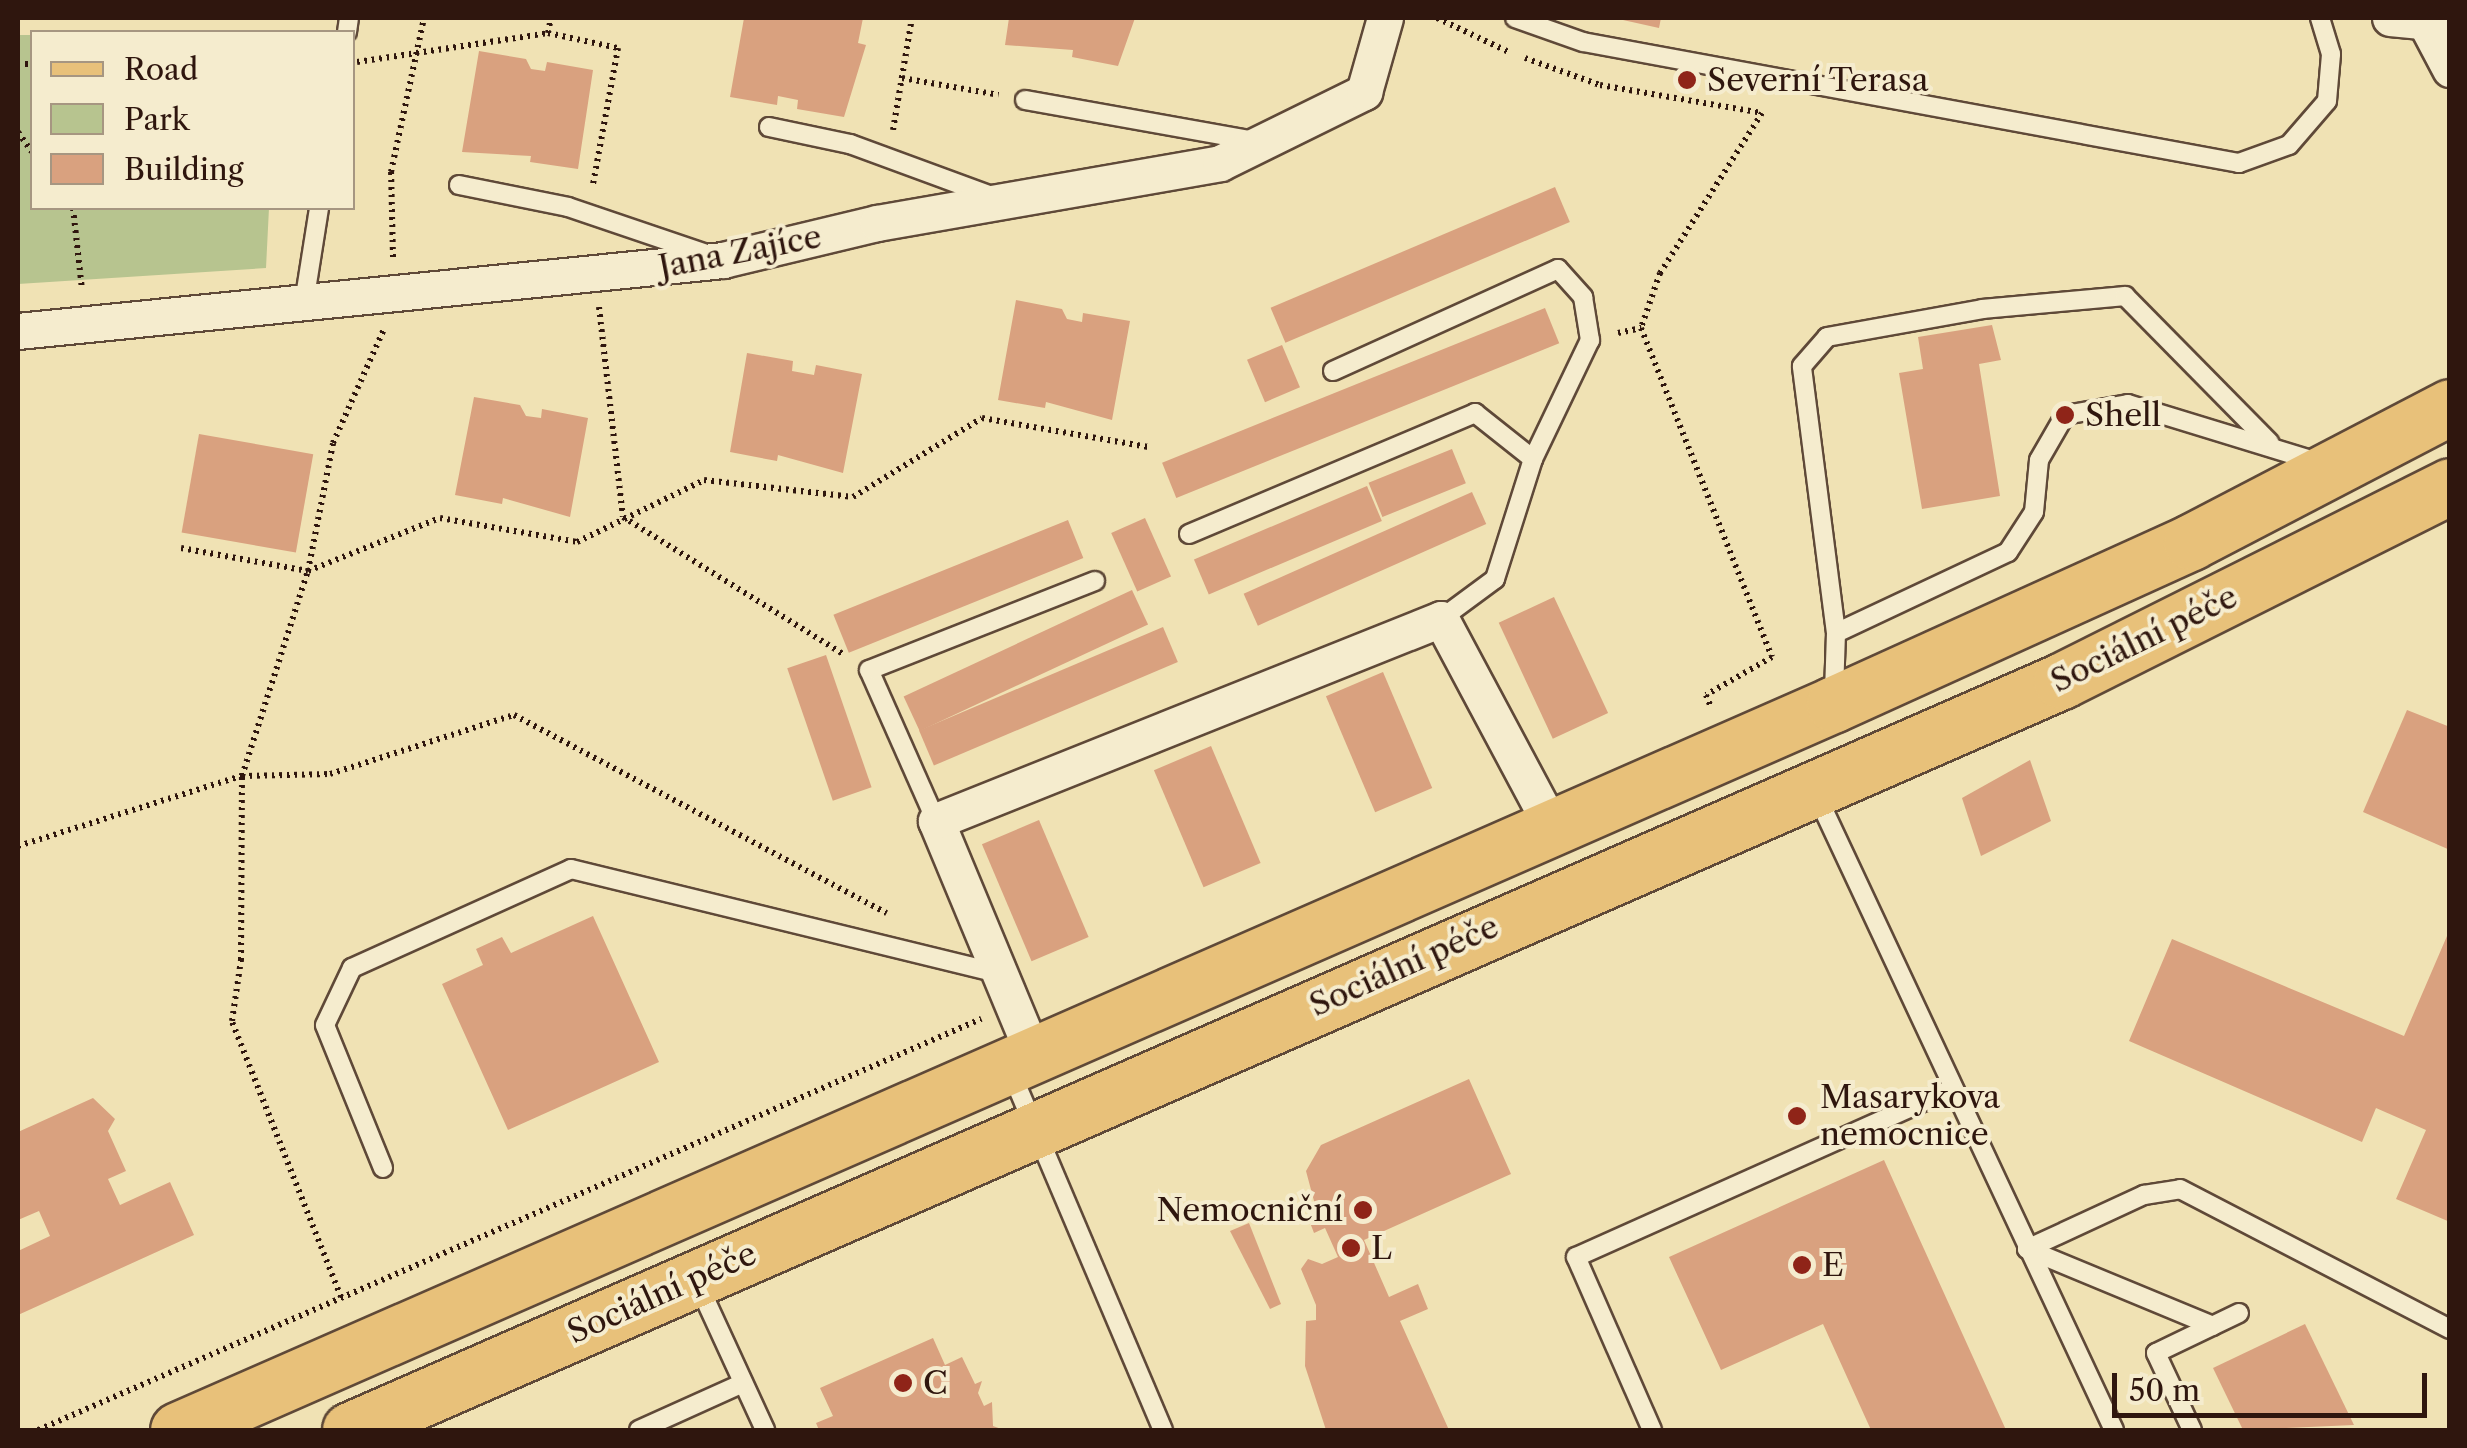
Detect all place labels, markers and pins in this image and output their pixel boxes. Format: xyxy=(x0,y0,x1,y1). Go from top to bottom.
place label: Severní Terasa xyxy=(1707,61,1929,99)
marker: Severní Terasa xyxy=(1676,69,1698,91)
place label: Shell xyxy=(2085,396,2161,434)
marker: Shell xyxy=(2054,404,2076,426)
place label: Masarykova nemocnice xyxy=(1820,1079,2000,1154)
marker: Masarykova nemocnice xyxy=(1784,1103,1810,1129)
place label: Nemocniční xyxy=(1157,1191,1343,1229)
marker: Nemocniční xyxy=(1352,1199,1374,1221)
place label: L xyxy=(1371,1229,1392,1267)
marker: L xyxy=(1340,1237,1362,1259)
place label: E xyxy=(1822,1246,1844,1284)
marker: E xyxy=(1791,1254,1813,1276)
place label: C xyxy=(923,1364,948,1402)
marker: C xyxy=(892,1372,914,1394)

